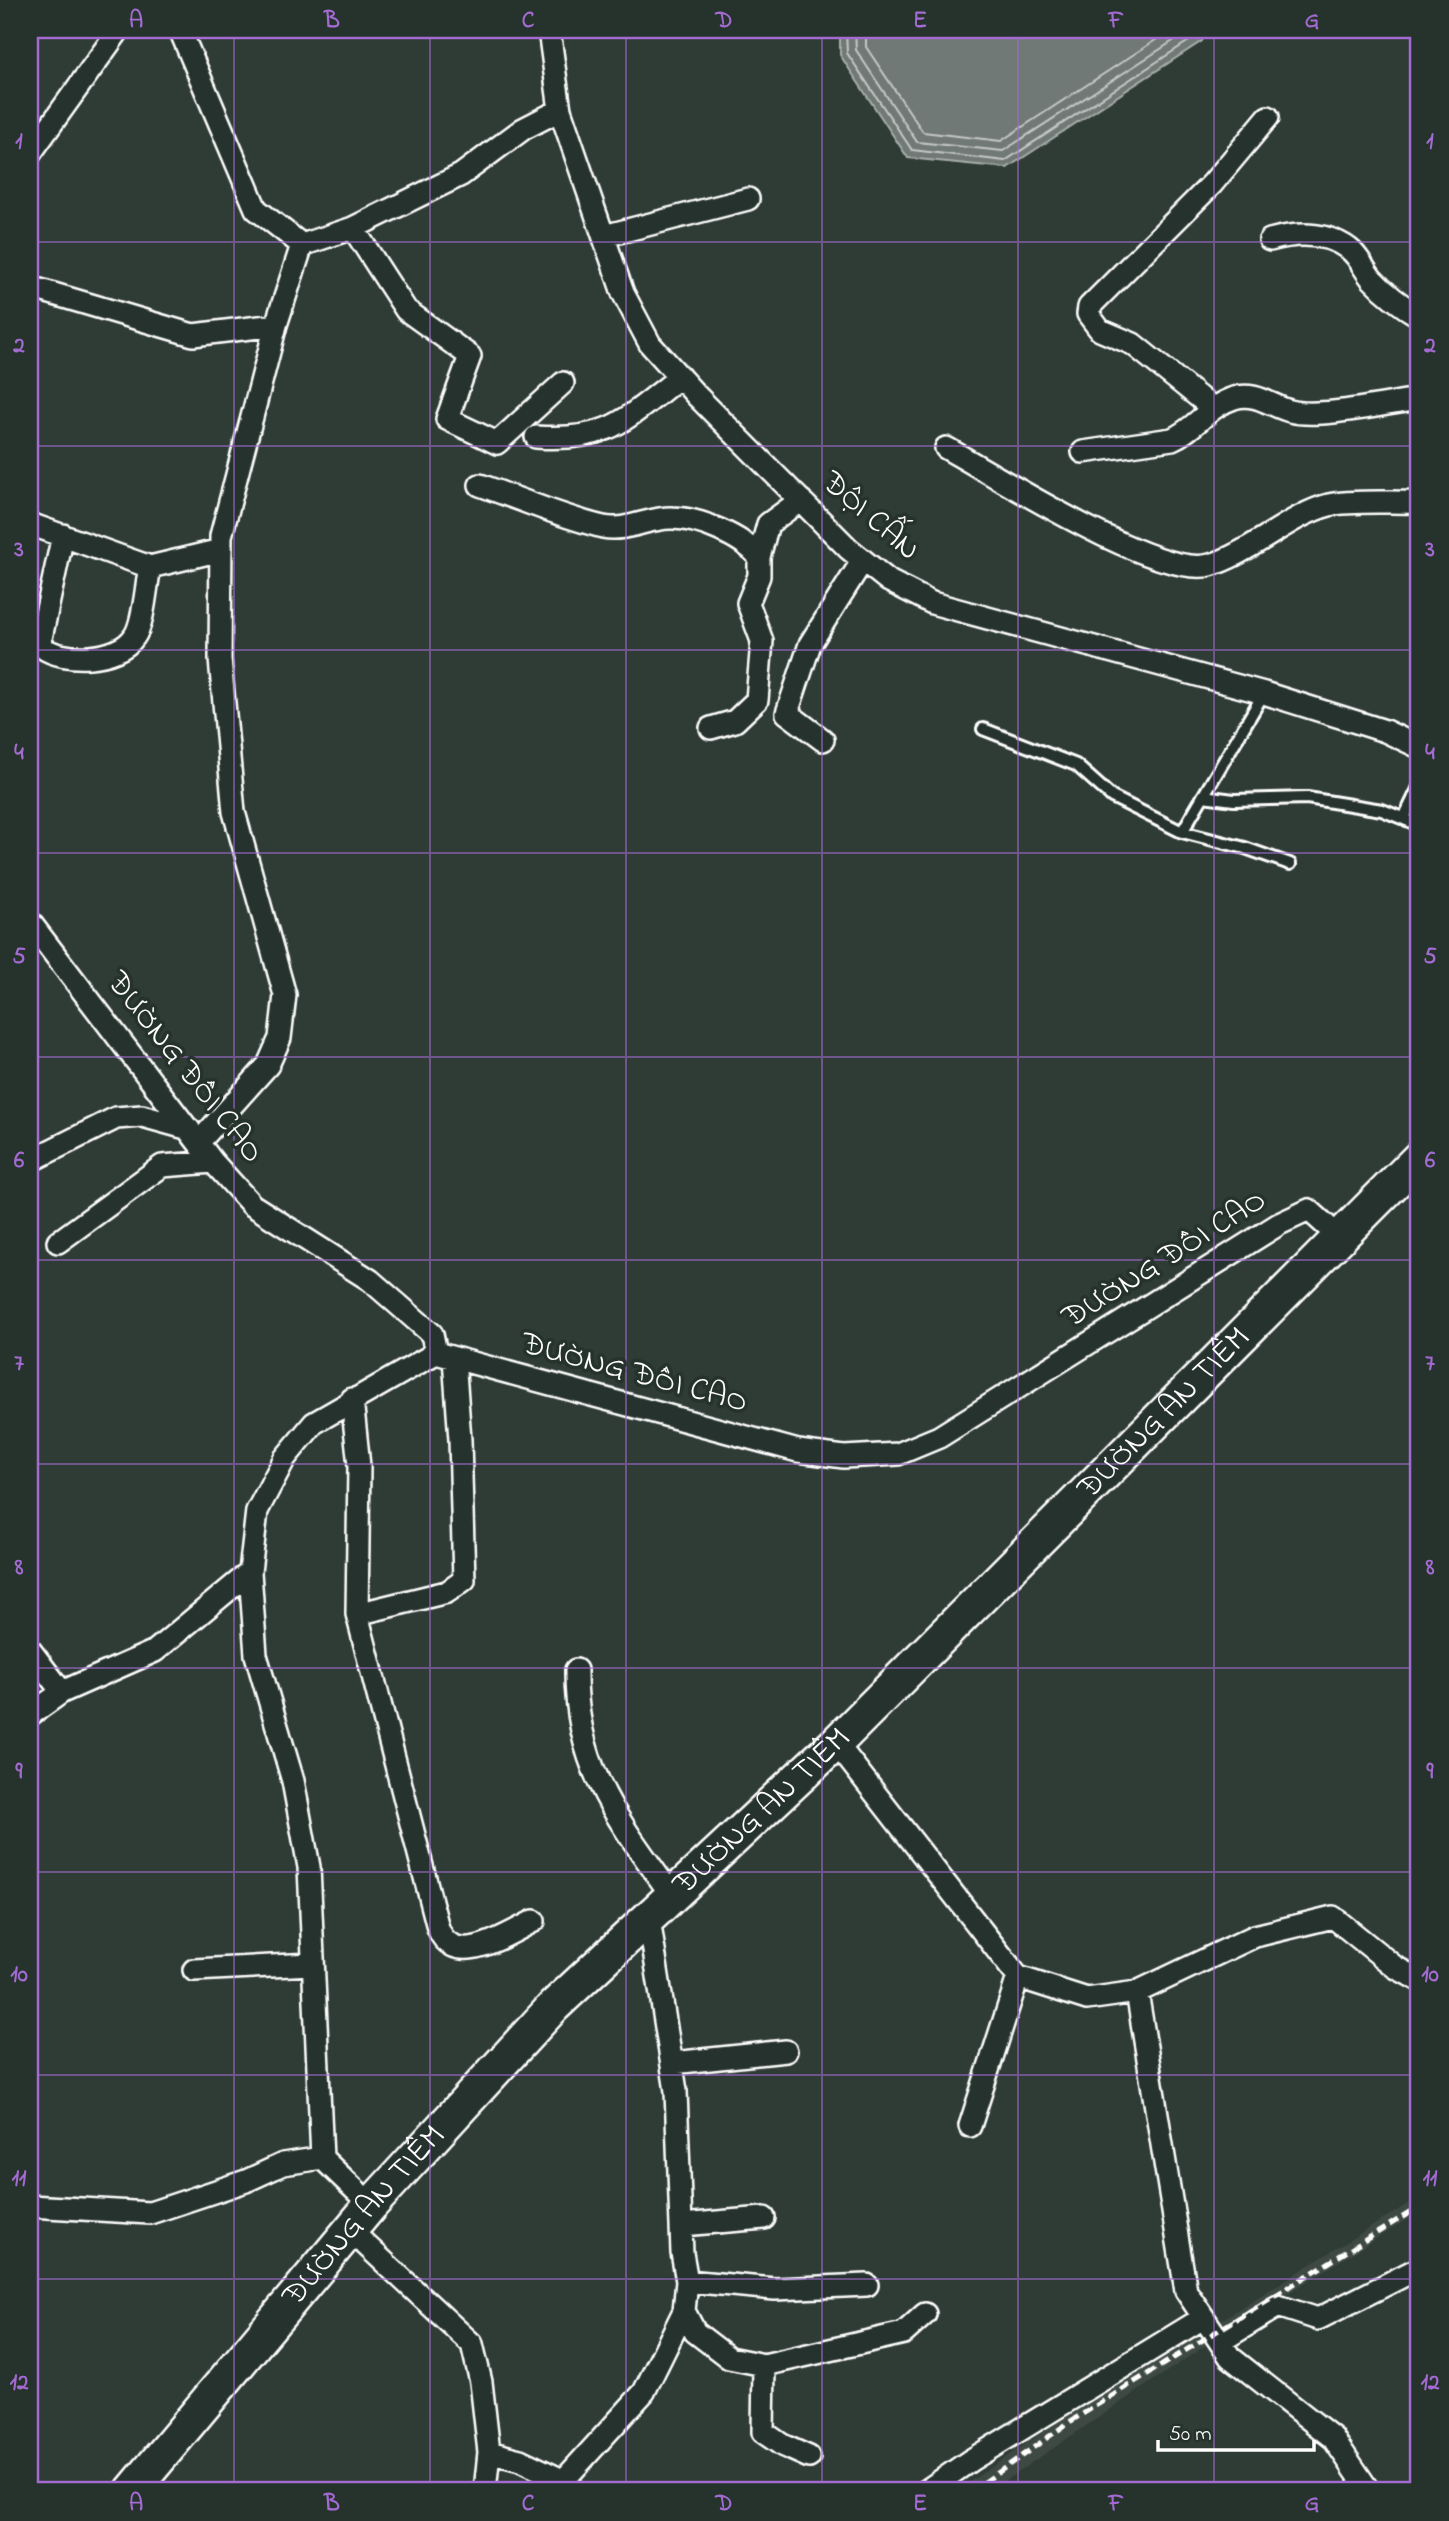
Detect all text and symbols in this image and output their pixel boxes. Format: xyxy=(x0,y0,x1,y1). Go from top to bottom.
text: A xyxy=(129,5,143,38)
text: B xyxy=(323,5,340,38)
text: C xyxy=(522,5,535,38)
text: D xyxy=(715,5,732,38)
text: E xyxy=(913,5,927,38)
text: F xyxy=(1108,5,1124,38)
text: G xyxy=(1305,5,1319,38)
text: 1 xyxy=(15,126,23,159)
text: 1 xyxy=(1426,126,1434,159)
text: 2 xyxy=(12,330,25,363)
text: 2 xyxy=(1423,330,1436,363)
street label: ĐỘI CẤN xyxy=(810,457,932,573)
text: 3 xyxy=(13,534,24,567)
text: 3 xyxy=(1424,534,1435,567)
text: 4 xyxy=(14,737,24,770)
text: 4 xyxy=(1425,737,1435,770)
text: 5 xyxy=(12,941,26,974)
text: 5 xyxy=(1423,941,1437,974)
street label: ĐƯỜNG ĐỒI CAO xyxy=(93,961,274,1174)
text: 6 xyxy=(14,1145,25,1178)
text: 6 xyxy=(1425,1145,1436,1178)
street label: ĐƯỜNG ĐỒI CAO xyxy=(1053,1178,1276,1342)
street label: ĐƯỜNG AN TIÊM xyxy=(1066,1316,1262,1512)
street label: ĐƯỜNG ĐỒI CAO xyxy=(515,1321,752,1427)
text: 7 xyxy=(14,1348,24,1381)
text: 7 xyxy=(1425,1348,1435,1381)
text: 8 xyxy=(14,1552,24,1585)
text: 8 xyxy=(1425,1552,1435,1585)
street label: ĐƯỜNG AN TIÊM xyxy=(662,1717,862,1907)
text: 9 xyxy=(15,1756,24,1789)
text: 9 xyxy=(1426,1756,1435,1789)
text: 10 xyxy=(10,1959,28,1992)
text: 10 xyxy=(1421,1959,1439,1992)
street label: ĐƯỜNG AN TIÊM xyxy=(271,2114,457,2318)
text: 11 xyxy=(12,2163,27,2196)
text: 11 xyxy=(1423,2163,1438,2196)
text: 12 xyxy=(10,2367,29,2400)
text: 12 xyxy=(1421,2367,1440,2400)
scale bar xyxy=(1158,2409,1314,2453)
text: 50 m xyxy=(1169,2420,1212,2450)
text: A xyxy=(129,2488,143,2521)
text: B xyxy=(323,2488,340,2521)
text: C xyxy=(522,2488,535,2521)
text: D xyxy=(715,2488,732,2521)
text: E xyxy=(913,2488,927,2521)
text: F xyxy=(1108,2488,1124,2521)
text: G xyxy=(1305,2488,1319,2521)

